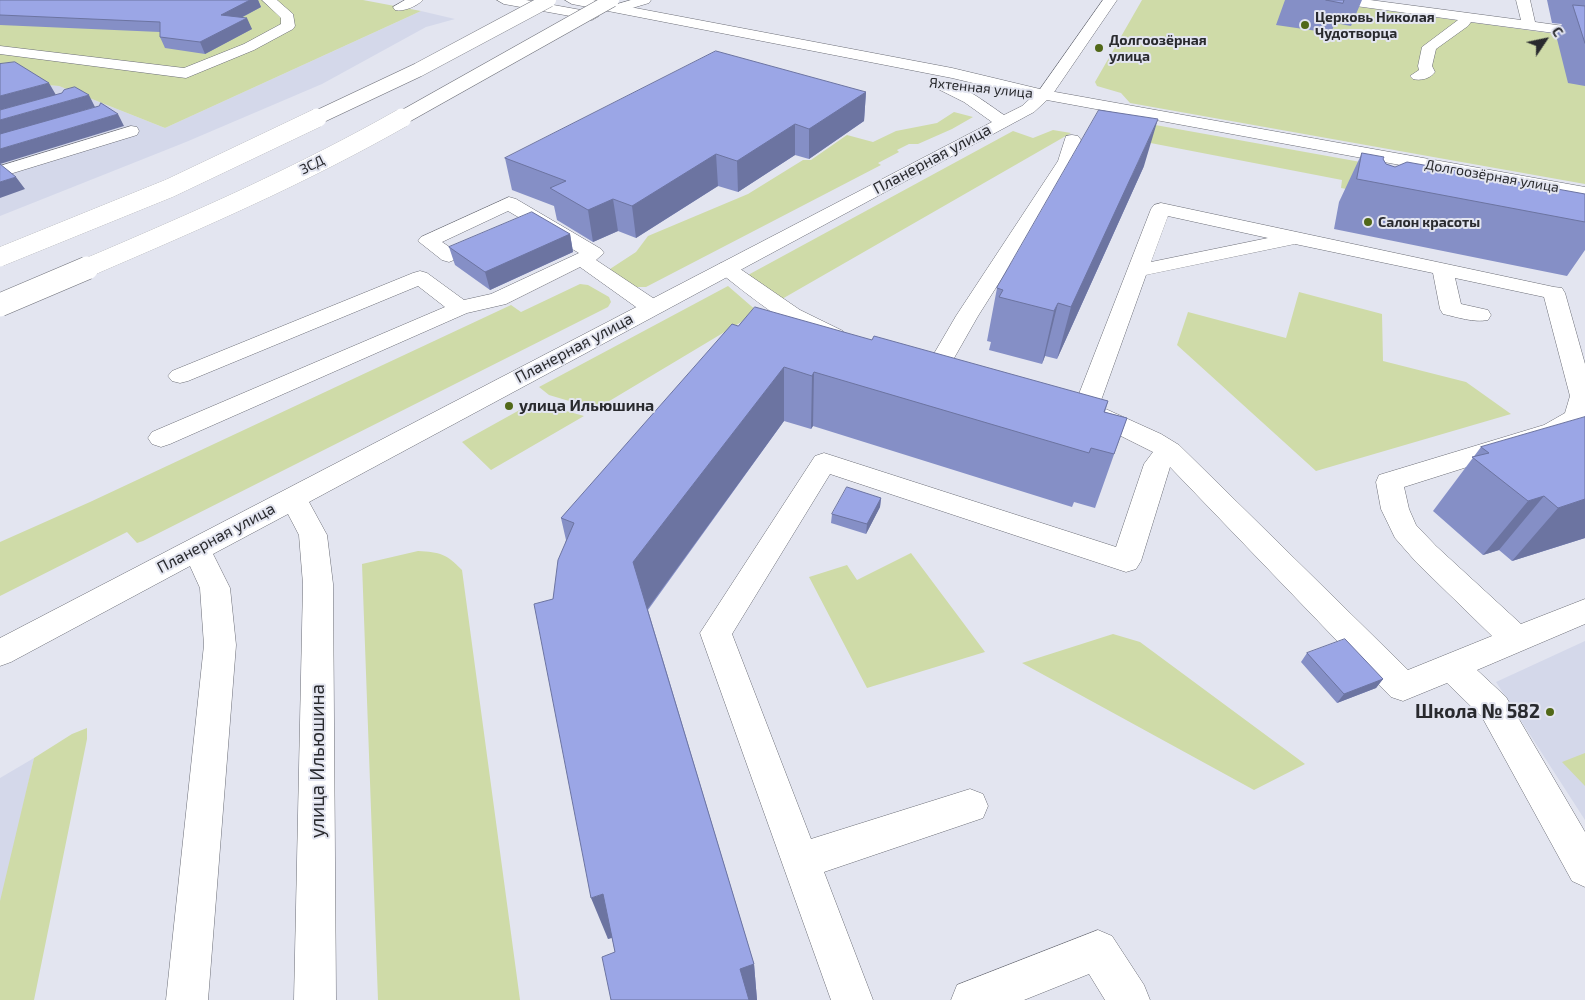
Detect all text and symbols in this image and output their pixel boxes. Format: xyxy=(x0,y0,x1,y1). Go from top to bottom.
place label: Церковь Николая Чудотворца xyxy=(1315,9,1435,41)
north arrow xyxy=(1520,15,1570,65)
marker: Церковь Николая Чудотворца xyxy=(1299,19,1311,31)
text: С xyxy=(1548,23,1567,39)
place label: Долгоозёрная улица xyxy=(1109,32,1207,64)
marker: Долгоозёрная улица xyxy=(1093,42,1105,54)
street label: Яхтенная улица xyxy=(928,74,1034,102)
street label: Планерная улица xyxy=(870,120,994,198)
street label: ЗСД xyxy=(297,152,327,178)
street label: Долгоозёрная улица xyxy=(1424,156,1560,196)
place label: Салон красоты xyxy=(1378,214,1480,230)
marker: Салон красоты xyxy=(1362,216,1374,228)
street label: Планерная улица xyxy=(512,309,636,387)
place label: улица Ильюшина xyxy=(519,396,654,416)
marker: улица Ильюшина xyxy=(503,400,515,412)
street label: Планерная улица xyxy=(154,499,278,577)
street label: улица Ильюшина xyxy=(307,684,329,838)
place label: Школа № 582 xyxy=(1415,701,1540,723)
marker: Школа № 582 xyxy=(1544,706,1556,718)

